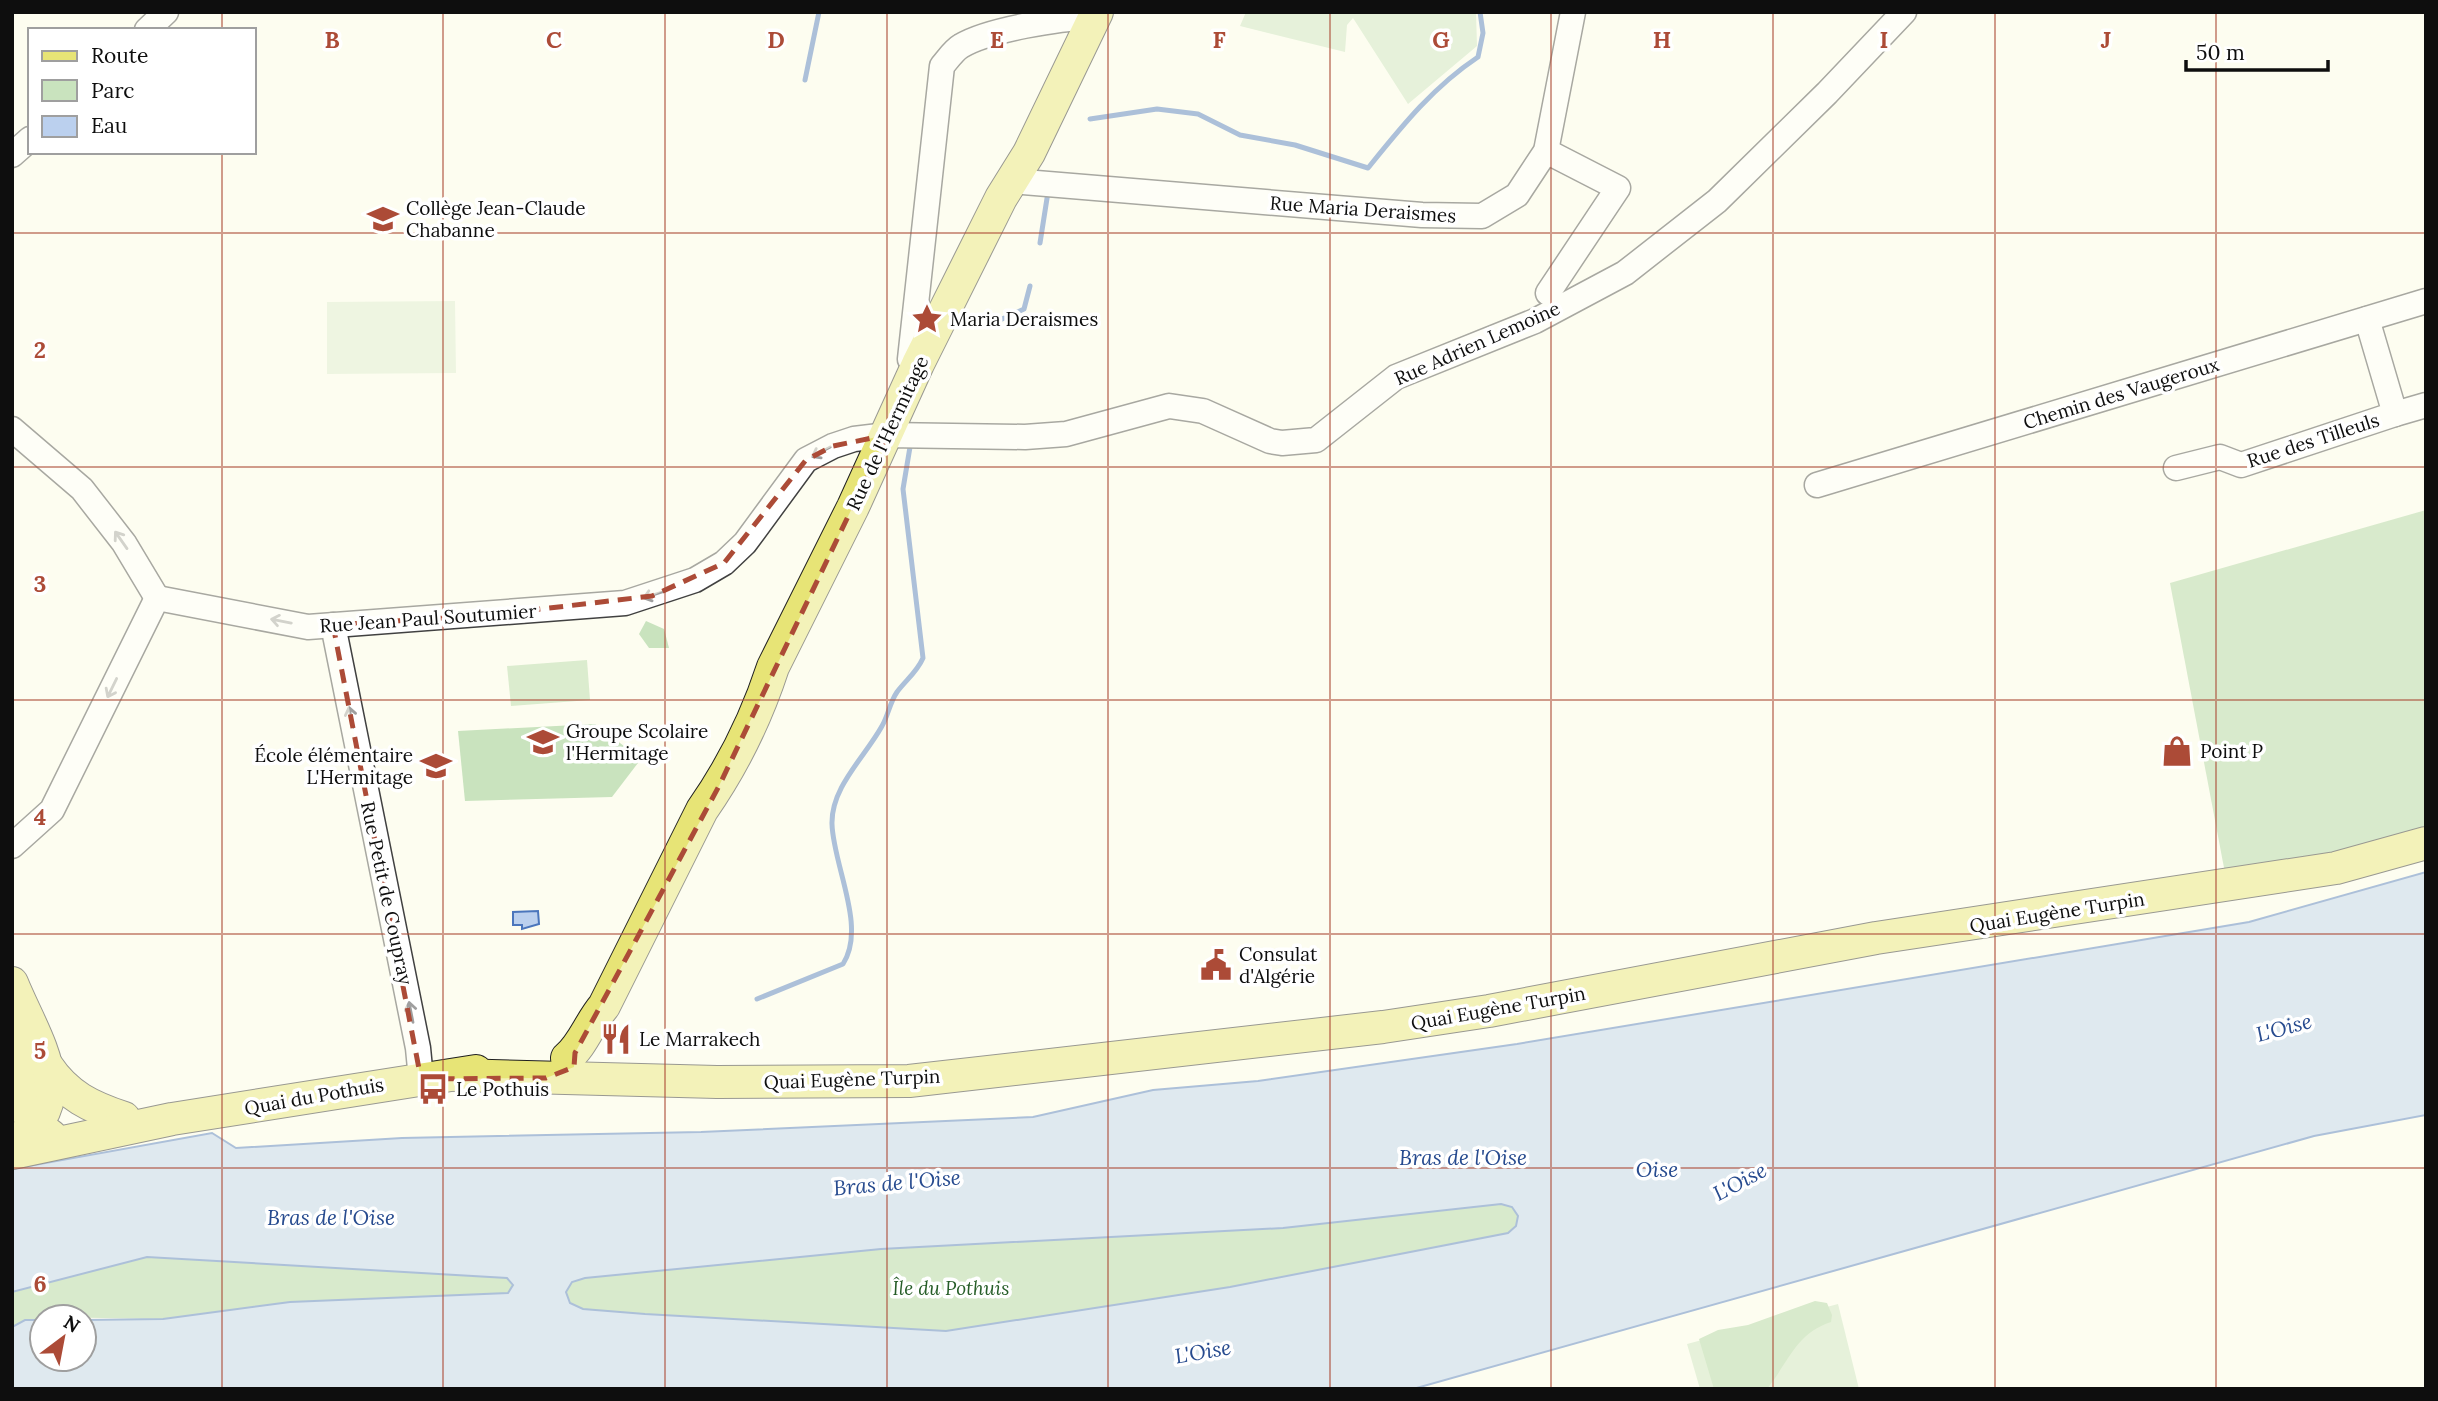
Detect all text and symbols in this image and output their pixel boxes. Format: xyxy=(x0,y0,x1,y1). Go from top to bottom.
text: B xyxy=(324,25,340,54)
text: C xyxy=(546,25,562,54)
text: D xyxy=(767,25,785,54)
text: E xyxy=(990,25,1004,54)
text: F xyxy=(1212,25,1226,54)
text: G xyxy=(1432,25,1450,54)
text: H xyxy=(1653,25,1671,54)
text: I xyxy=(1880,25,1888,54)
text: J xyxy=(2101,25,2111,54)
legend xyxy=(28,28,256,154)
scale bar xyxy=(2186,28,2328,72)
text: 50 m xyxy=(2196,39,2245,66)
text: Route xyxy=(91,42,148,69)
text: Parc xyxy=(91,77,135,104)
text: Eau xyxy=(91,112,127,139)
street label: Rue Maria Deraismes xyxy=(1269,191,1457,227)
place label: Collège Jean-Claude Chabanne xyxy=(406,196,586,242)
school or university icon: Collège Jean-Claude Chabanne xyxy=(366,202,400,236)
street label: Rue Adrien Lemoine xyxy=(1390,296,1564,390)
place icon: Maria Deraismes xyxy=(910,302,944,336)
place label: Maria Deraismes xyxy=(950,307,1098,331)
text: 2 xyxy=(34,335,46,364)
street label: Rue de l'Hermitage xyxy=(841,352,933,514)
street label: Chemin des Vaugeroux xyxy=(2020,352,2222,434)
street label: Rue des Tilleuls xyxy=(2244,407,2382,473)
one-way arrow xyxy=(812,445,832,459)
one-way arrow xyxy=(114,531,128,550)
text: 3 xyxy=(34,569,46,598)
one-way arrow xyxy=(643,590,665,602)
street label: Rue Jean Paul Soutumier xyxy=(319,598,538,638)
one-way arrow xyxy=(270,614,293,628)
one-way arrow xyxy=(105,677,119,698)
one-way arrow xyxy=(344,706,358,729)
place label: Groupe Scolaire l'Hermitage xyxy=(566,719,708,765)
school or university icon: Groupe Scolaire l'Hermitage xyxy=(526,725,560,759)
shop icon: Point P xyxy=(2160,734,2194,768)
place label: Point P xyxy=(2200,739,2263,763)
place label: École élémentaire L'Hermitage xyxy=(254,743,413,789)
school or university icon: École élémentaire L'Hermitage xyxy=(419,749,453,783)
street label: Rue Petit de Coupray xyxy=(356,799,418,987)
text: 4 xyxy=(34,802,46,831)
street label: Quai Eugène Turpin xyxy=(1968,886,2146,938)
place label: Consulat d'Algérie xyxy=(1239,942,1318,988)
public building icon: Consulat d'Algérie xyxy=(1199,948,1233,982)
street label: Quai Eugène Turpin xyxy=(1409,981,1587,1035)
one-way arrow xyxy=(404,1001,418,1024)
water label: L'Oise xyxy=(2253,1007,2315,1048)
restaurant icon: Le Marrakech xyxy=(599,1022,633,1056)
place label: Le Marrakech xyxy=(639,1027,760,1051)
text: 5 xyxy=(34,1036,46,1065)
street label: Quai Eugène Turpin xyxy=(763,1064,941,1094)
street label: Quai du Pothuis xyxy=(243,1072,386,1120)
bus stop icon: Le Pothuis xyxy=(416,1072,450,1106)
place label: Le Pothuis xyxy=(456,1077,549,1101)
water label: Bras de l'Oise xyxy=(1399,1144,1527,1171)
water label: Oise xyxy=(1636,1156,1678,1183)
water label: L'Oise xyxy=(1708,1156,1771,1207)
water label: Bras de l'Oise xyxy=(832,1163,962,1202)
water label: Bras de l'Oise xyxy=(267,1204,395,1231)
text: 6 xyxy=(33,1269,47,1298)
park label: Île du Pothuis xyxy=(893,1276,1009,1300)
north arrow xyxy=(28,1303,98,1373)
text: N xyxy=(59,1310,85,1338)
water label: L'Oise xyxy=(1173,1333,1233,1370)

